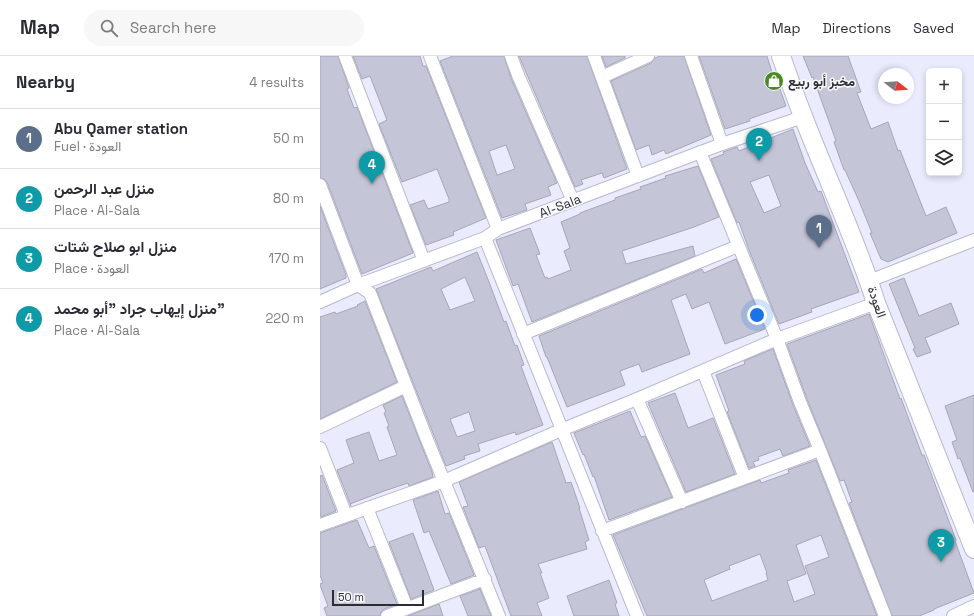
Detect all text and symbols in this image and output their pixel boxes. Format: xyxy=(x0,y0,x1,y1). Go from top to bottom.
search box xyxy=(84,10,364,46)
text: Map xyxy=(20,15,60,40)
icon: search xyxy=(98,17,120,39)
text: Search here xyxy=(130,18,216,37)
text: Map xyxy=(771,19,801,37)
text: Directions xyxy=(823,19,891,37)
text: Saved xyxy=(913,19,954,37)
north arrow xyxy=(878,68,914,104)
map controls xyxy=(926,68,962,176)
button: + xyxy=(926,68,962,104)
shop icon: مخبز أبو ربيع xyxy=(763,70,785,92)
text: Nearby xyxy=(16,71,75,93)
place label: مخبز أبو ربيع xyxy=(788,73,855,91)
text: 4 results xyxy=(249,74,304,91)
button: − xyxy=(926,104,962,140)
text: Abu Qamer station xyxy=(54,119,188,138)
pin: 2 xyxy=(746,128,772,161)
text: 1 xyxy=(26,130,32,147)
text: 50 m xyxy=(273,130,304,147)
text: Fuel · العودة xyxy=(54,138,121,155)
button: layers xyxy=(926,140,962,176)
pin: 4 xyxy=(359,151,385,184)
text: منزل عبد الرحمن xyxy=(54,179,155,198)
text: 2 xyxy=(25,190,33,207)
text: 80 m xyxy=(273,190,304,207)
street label: Al-Sala xyxy=(537,190,584,222)
text: Place · Al-Sala xyxy=(54,202,140,219)
pin: 1 xyxy=(806,215,832,248)
text: منزل ابو صلاح شتات xyxy=(54,237,177,256)
text: 3 xyxy=(25,250,33,267)
text: 170 m xyxy=(268,250,304,267)
text: Place · العودة xyxy=(54,260,129,277)
street label: العودة xyxy=(864,284,890,320)
text: منزل إيهاب جراد "أبو محمد" xyxy=(54,299,225,318)
your location xyxy=(747,305,767,325)
text: 4 xyxy=(25,310,33,327)
text: 220 m xyxy=(265,310,304,327)
text: Place · Al-Sala xyxy=(54,322,140,339)
pin: 3 xyxy=(928,529,954,562)
scale bar xyxy=(332,588,424,607)
text: 50 m xyxy=(338,590,364,604)

